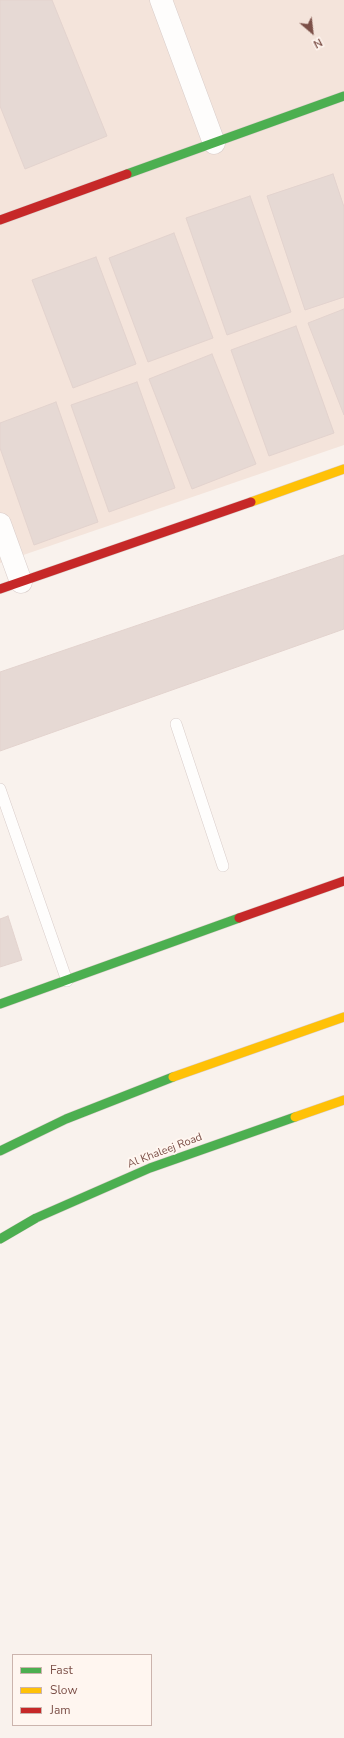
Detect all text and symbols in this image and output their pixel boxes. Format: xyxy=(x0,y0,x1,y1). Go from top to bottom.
north arrow xyxy=(292,12,332,52)
text: N xyxy=(311,34,325,52)
street label: Al Khaleej Road xyxy=(126,1131,204,1171)
legend xyxy=(12,1654,152,1726)
text: Fast xyxy=(50,1662,73,1678)
text: Slow xyxy=(50,1682,78,1698)
text: Jam xyxy=(50,1702,71,1718)

